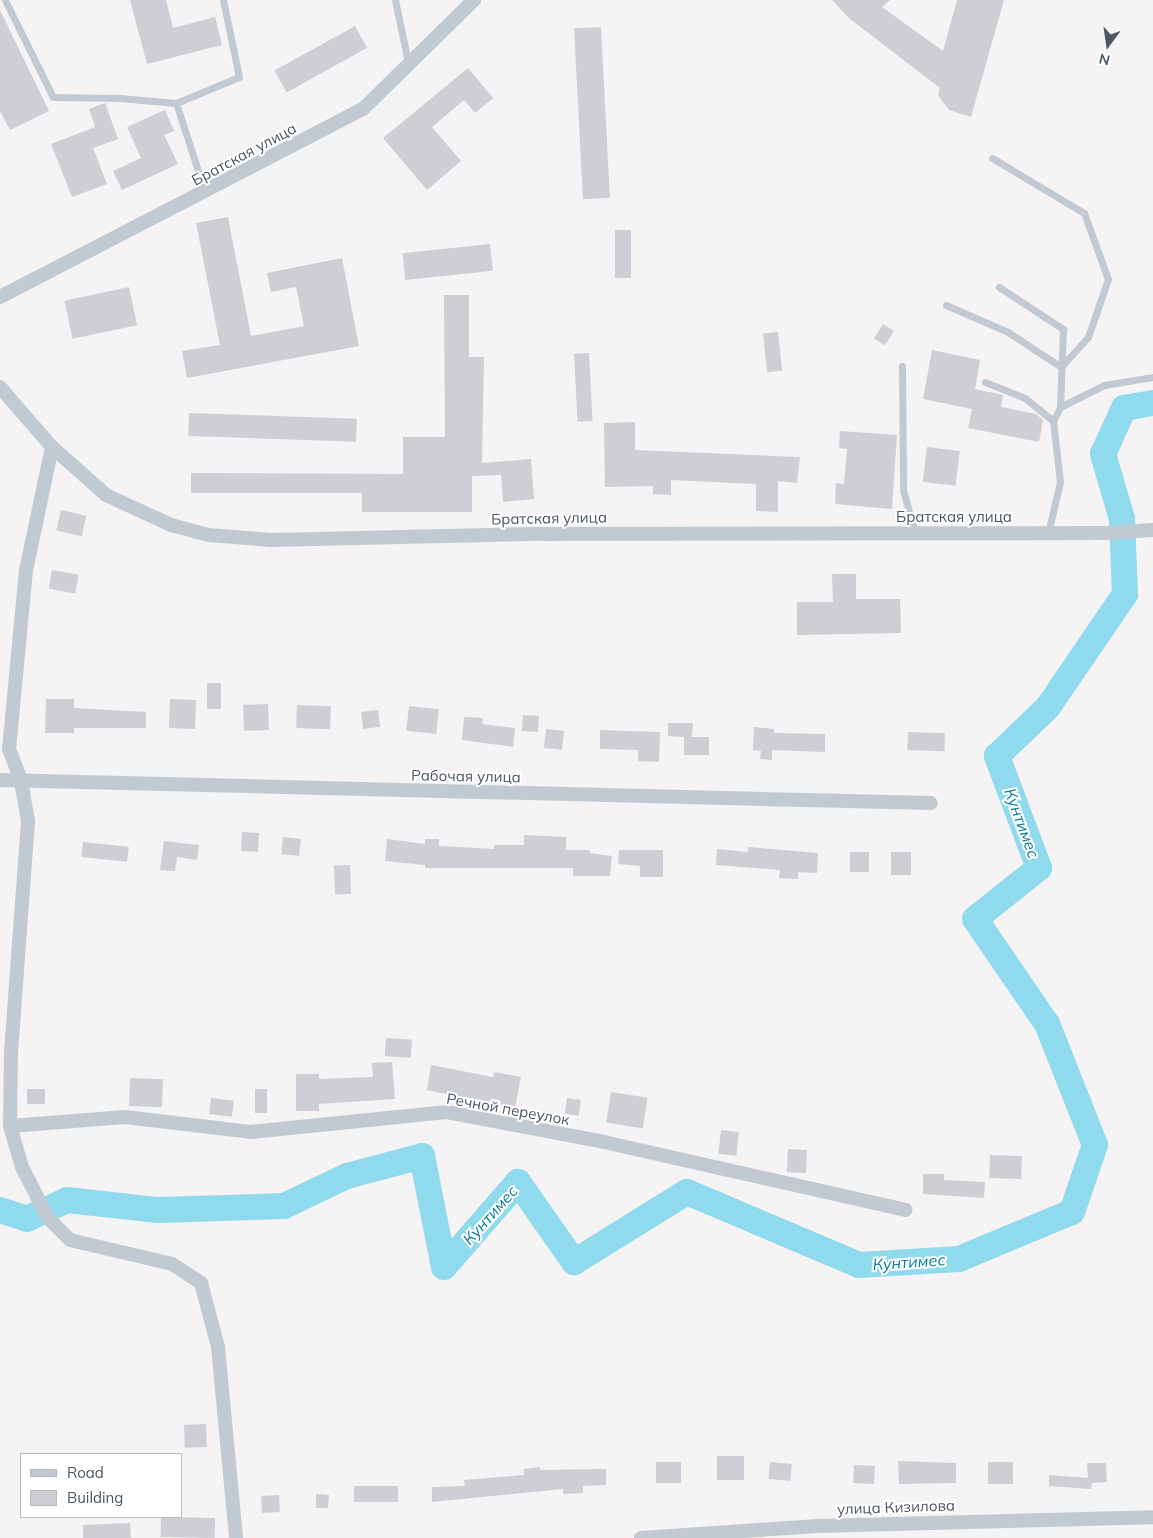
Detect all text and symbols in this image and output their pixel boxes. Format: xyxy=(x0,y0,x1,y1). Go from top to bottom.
north arrow xyxy=(1083,20,1133,70)
text: N xyxy=(1097,50,1112,70)
street label: Братская улица xyxy=(189,119,299,189)
street label: Братская улица xyxy=(491,508,607,528)
street label: Братская улица xyxy=(896,508,1012,526)
street label: Рабочая улица xyxy=(411,766,521,786)
water label: Кунтимес xyxy=(1001,785,1043,861)
street label: Речной переулок xyxy=(445,1089,571,1129)
water label: Кунтимес xyxy=(458,1182,522,1248)
water label: Кунтимес xyxy=(872,1250,946,1274)
legend xyxy=(20,1453,182,1518)
text: Road xyxy=(67,1463,104,1482)
text: Building xyxy=(67,1488,123,1507)
street label: улица Кизилова xyxy=(837,1496,955,1518)

